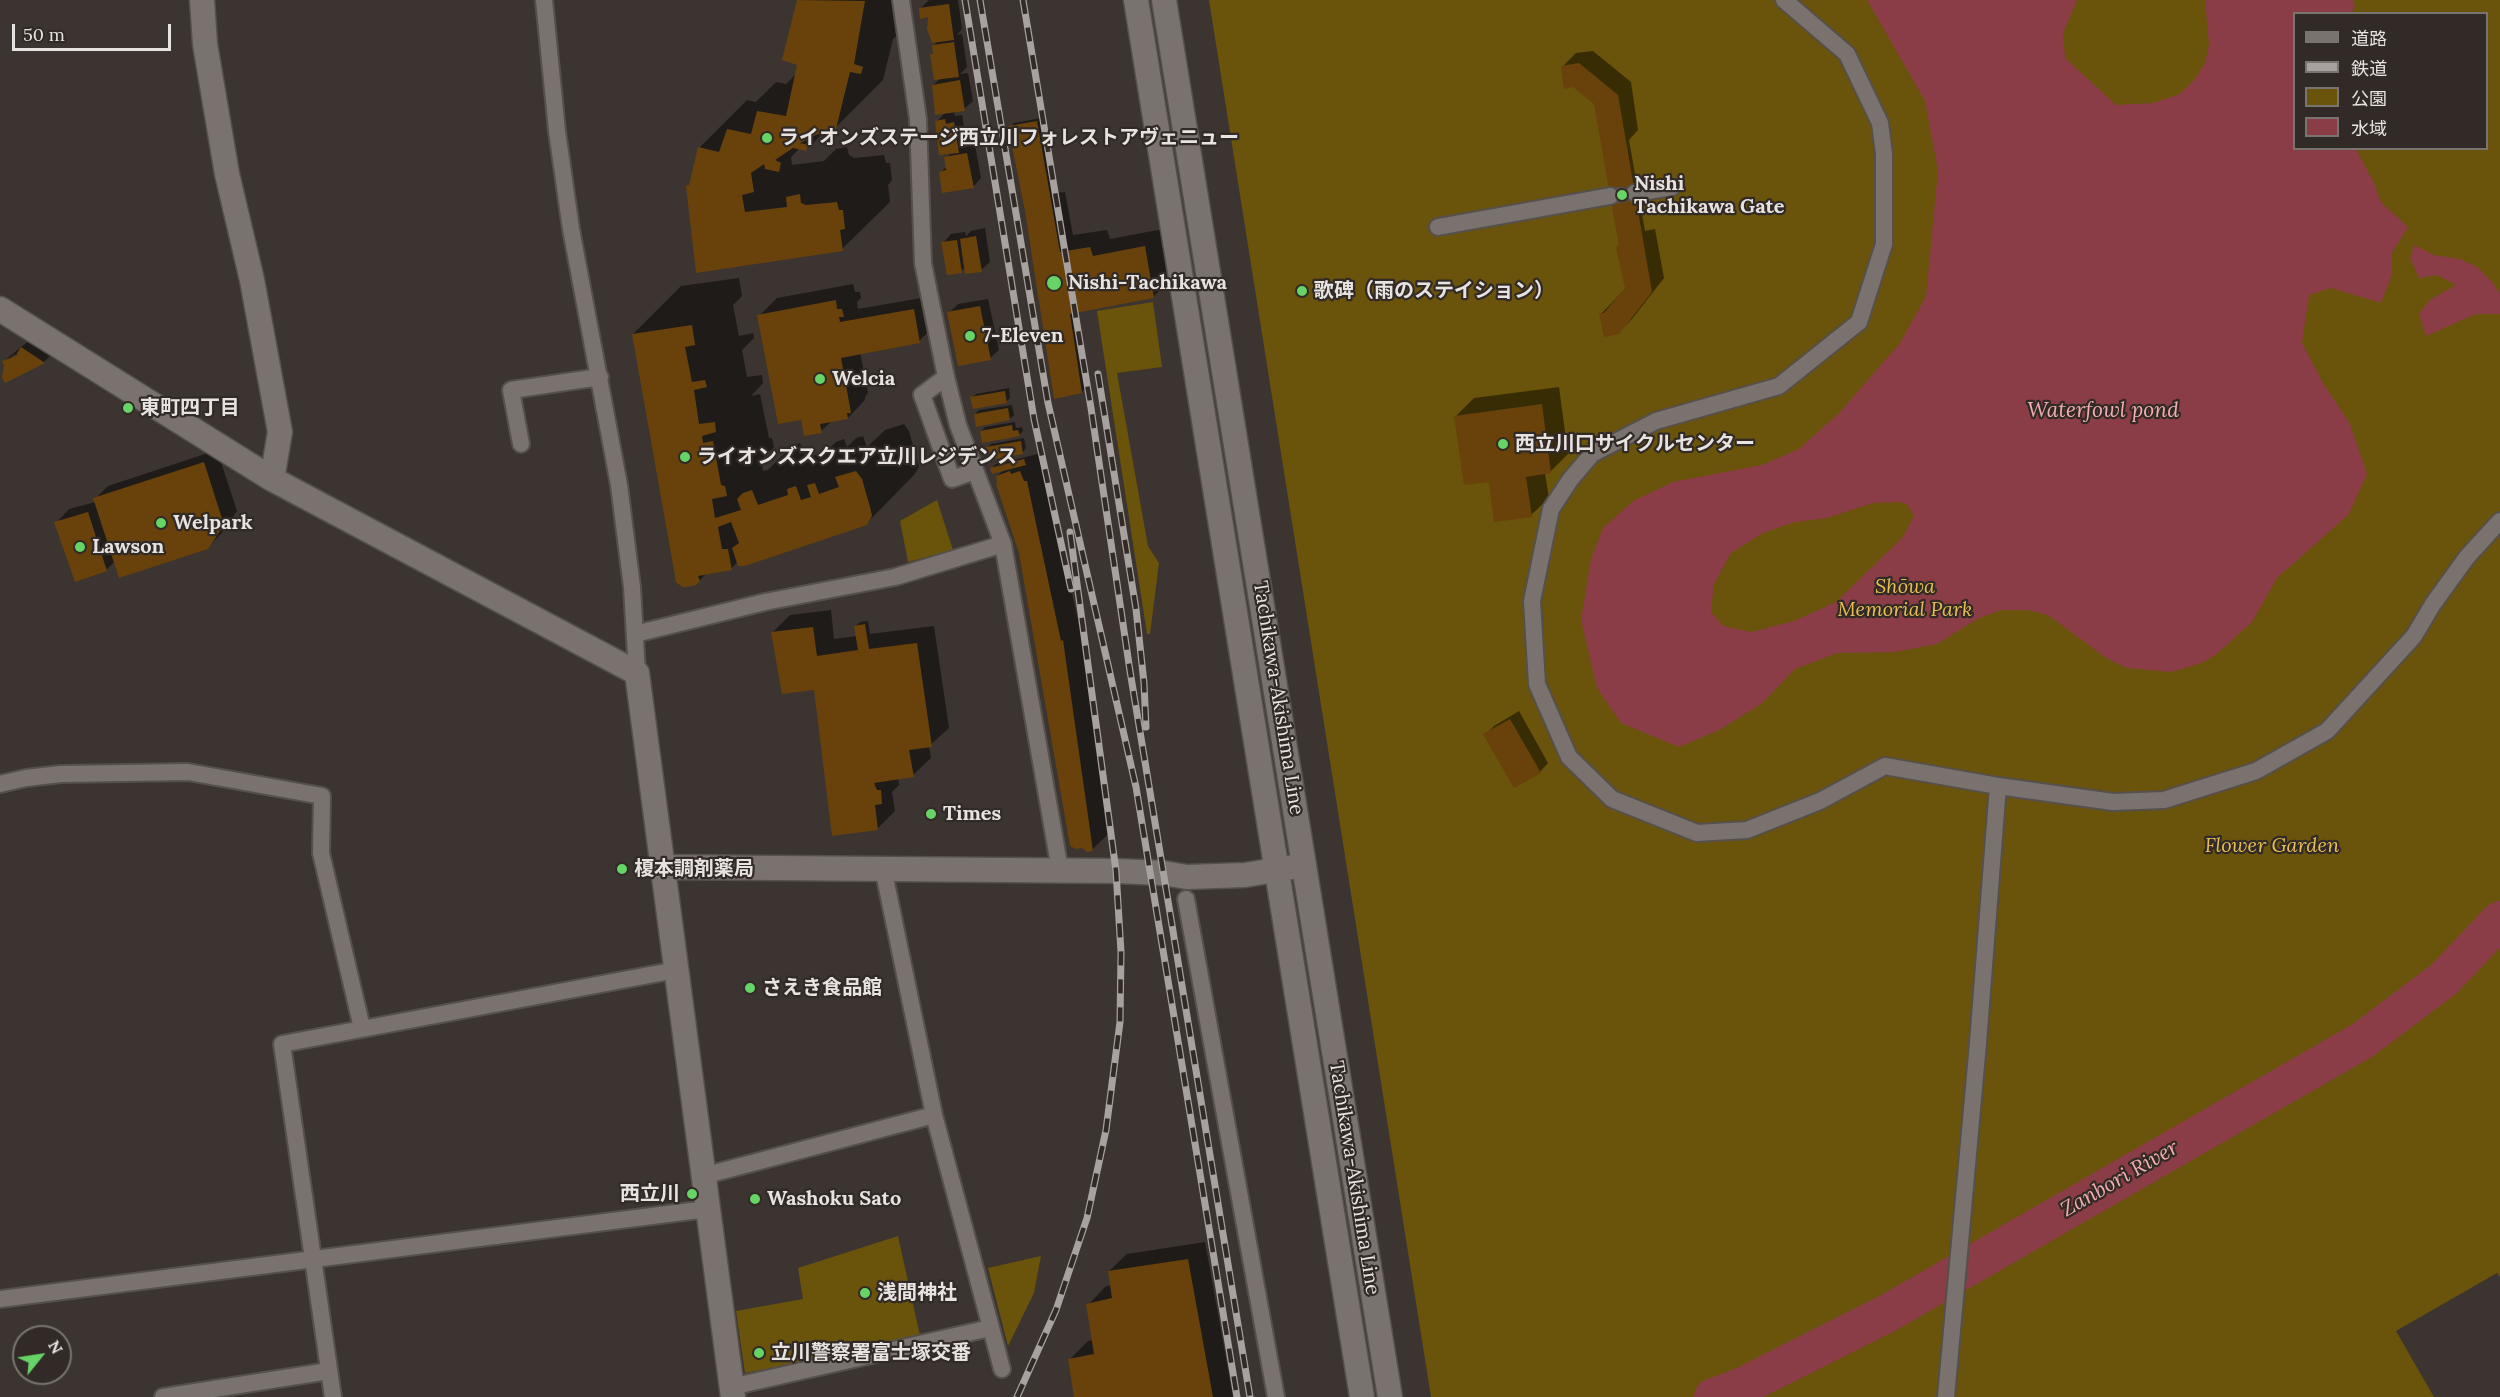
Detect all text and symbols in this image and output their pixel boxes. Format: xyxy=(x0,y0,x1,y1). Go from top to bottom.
scale bar xyxy=(15,12,174,50)
legend xyxy=(2293,12,2488,150)
text: 50 m xyxy=(23,23,65,46)
text: 道路 xyxy=(2351,27,2387,50)
text: 鉄道 xyxy=(2351,57,2387,80)
text: 公園 xyxy=(2351,87,2387,110)
text: 水域 xyxy=(2351,117,2387,140)
place label: ライオンズステージ西立川フォレストアヴェニュー xyxy=(779,126,1239,150)
marker: ライオンズステージ西立川フォレストアヴェニュー xyxy=(760,131,774,145)
place label: Nishi Tachikawa Gate xyxy=(1634,172,1785,219)
marker: Nishi Tachikawa Gate xyxy=(1615,188,1629,202)
place label: Nishi-Tachikawa xyxy=(1068,271,1227,295)
marker: Nishi-Tachikawa xyxy=(1045,274,1063,292)
place label: 歌碑（雨のステイション） xyxy=(1314,279,1554,303)
marker: 歌碑（雨のステイション） xyxy=(1295,284,1309,298)
place label: 7-Eleven xyxy=(982,324,1063,348)
marker: 7-Eleven xyxy=(963,329,977,343)
place label: Welcia xyxy=(832,367,895,391)
marker: Welcia xyxy=(813,372,827,386)
place label: 東町四丁目 xyxy=(140,396,240,420)
water label: Waterfowl pond xyxy=(2027,398,2179,424)
marker: 東町四丁目 xyxy=(121,401,135,415)
place label: 西立川口サイクルセンター xyxy=(1515,432,1755,456)
marker: 西立川口サイクルセンター xyxy=(1496,437,1510,451)
place label: ライオンズスクエア立川レジデンス xyxy=(697,445,1017,469)
marker: ライオンズスクエア立川レジデンス xyxy=(678,450,692,464)
place label: Welpark xyxy=(173,511,253,535)
marker: Welpark xyxy=(154,516,168,530)
place label: Lawson xyxy=(92,535,164,559)
marker: Lawson xyxy=(73,540,87,554)
park label: Shōwa Memorial Park xyxy=(1838,575,1972,622)
street label: Tachikawa-Akishima Line xyxy=(1248,579,1308,817)
place label: Times xyxy=(943,802,1001,826)
marker: Times xyxy=(924,807,938,821)
park label: Flower Garden xyxy=(2205,834,2339,858)
place label: 榎本調剤薬局 xyxy=(634,857,754,881)
marker: 榎本調剤薬局 xyxy=(615,862,629,876)
place label: さえき食品館 xyxy=(762,976,882,1000)
marker: さえき食品館 xyxy=(743,981,757,995)
street label: Tachikawa-Akishima Line xyxy=(1324,1059,1384,1297)
water label: Zanbori River xyxy=(2057,1135,2183,1223)
place label: 西立川 xyxy=(620,1182,680,1206)
marker: 西立川 xyxy=(685,1187,699,1201)
place label: Washoku Sato xyxy=(767,1187,901,1211)
marker: Washoku Sato xyxy=(748,1192,762,1206)
place label: 浅間神社 xyxy=(877,1281,957,1305)
marker: 浅間神社 xyxy=(858,1286,872,1300)
north arrow xyxy=(12,1325,72,1385)
text: N xyxy=(44,1337,68,1357)
place label: 立川警察署富士塚交番 xyxy=(771,1341,971,1365)
marker: 立川警察署富士塚交番 xyxy=(752,1346,766,1360)

